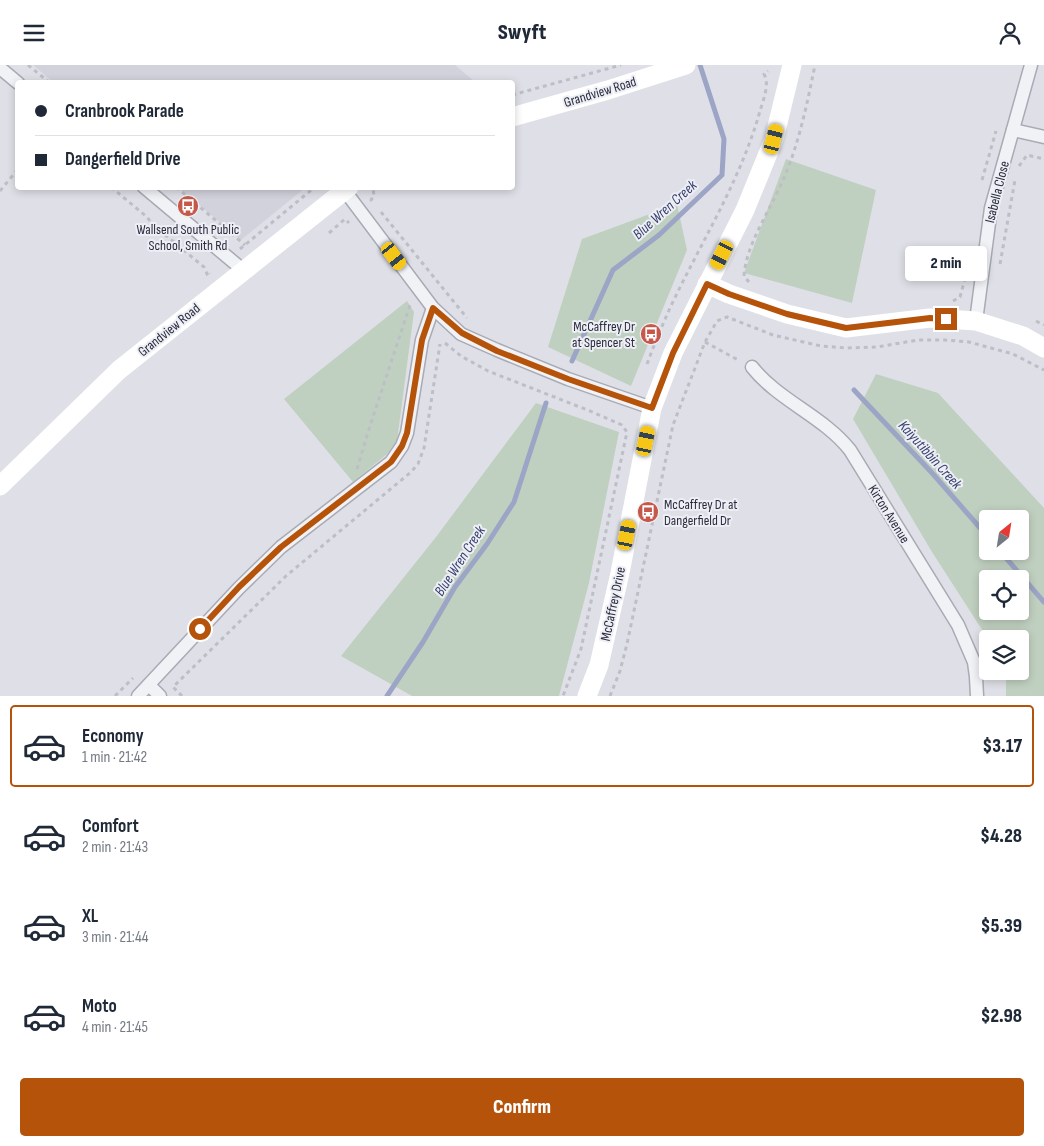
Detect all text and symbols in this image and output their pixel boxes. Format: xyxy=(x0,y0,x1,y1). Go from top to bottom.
icon: menu xyxy=(20,19,48,47)
text: Swyft xyxy=(498,19,546,46)
icon: person xyxy=(996,19,1024,47)
street label: Grandview Road xyxy=(562,73,639,111)
text: Cranbrook Parade xyxy=(65,100,184,123)
car xyxy=(763,123,784,155)
text: Dangerfield Drive xyxy=(65,148,181,171)
street label: Isabella Close xyxy=(981,159,1013,225)
water label: Blue Wren Creek xyxy=(629,176,701,244)
bus stop icon: Wallsend South Public School, Smith Rd xyxy=(176,194,200,218)
place label: Wallsend South Public School, Smith Rd xyxy=(137,221,239,254)
car xyxy=(708,238,735,272)
car xyxy=(378,240,409,272)
callout: 2 min xyxy=(905,247,987,281)
text: 2 min xyxy=(930,254,962,273)
street label: Grandview Road xyxy=(134,300,204,360)
route end xyxy=(935,308,957,330)
place label: McCaffrey Dr at Spencer St xyxy=(572,318,635,351)
bus stop icon: McCaffrey Dr at Spencer St xyxy=(639,322,663,346)
water label: Kaiyutibbin Creek xyxy=(894,417,966,494)
car xyxy=(635,425,656,457)
street label: Kirton Avenue xyxy=(864,482,914,546)
place label: McCaffrey Dr at Dangerfield Dr xyxy=(664,496,738,529)
bus stop icon: McCaffrey Dr at Dangerfield Dr xyxy=(636,500,660,524)
north arrow xyxy=(979,510,1029,560)
map controls xyxy=(979,510,1029,680)
car xyxy=(616,519,637,551)
water label: Blue Wren Creek xyxy=(430,522,490,600)
street label: McCaffrey Drive xyxy=(597,565,629,643)
button: locate xyxy=(979,570,1029,620)
route start xyxy=(189,618,211,640)
button: layers xyxy=(979,630,1029,680)
icon: car xyxy=(22,724,67,769)
text: Economy xyxy=(82,725,144,748)
text: $3.17 xyxy=(982,735,1022,758)
text: 1 min · 21:42 xyxy=(82,748,147,767)
icon: car xyxy=(22,814,67,859)
text: Comfort xyxy=(82,815,139,838)
text: $4.28 xyxy=(980,825,1022,848)
text: 2 min · 21:43 xyxy=(82,838,148,857)
icon: car xyxy=(22,904,67,949)
text: XL xyxy=(82,905,98,928)
text: $5.39 xyxy=(981,915,1022,938)
text: 3 min · 21:44 xyxy=(82,928,148,947)
icon: car xyxy=(22,994,67,1039)
text: Moto xyxy=(82,995,117,1018)
text: $2.98 xyxy=(981,1005,1022,1028)
text: 4 min · 21:45 xyxy=(82,1018,148,1037)
button: Confirm xyxy=(20,1078,1024,1136)

